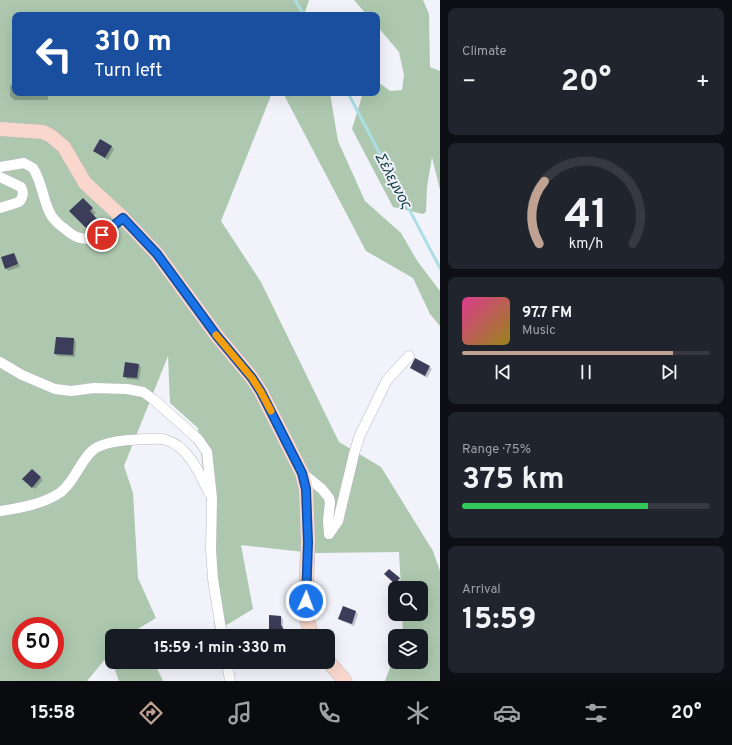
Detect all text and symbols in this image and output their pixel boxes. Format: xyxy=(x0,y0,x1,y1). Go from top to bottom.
text: 310 m xyxy=(94,25,172,61)
icon: left xyxy=(28,28,80,80)
text: Climate xyxy=(462,44,507,60)
text: Turn left xyxy=(94,60,162,83)
text: 20° xyxy=(561,64,611,101)
text: − xyxy=(462,69,476,96)
text: + xyxy=(696,69,710,96)
water label: Σέλεμνος xyxy=(370,149,416,214)
text: 41 xyxy=(564,190,608,243)
pin xyxy=(85,218,119,252)
icon: arrive xyxy=(91,224,113,246)
text: km/h xyxy=(569,234,603,252)
text: 97.7 FM xyxy=(522,304,572,323)
text: Music xyxy=(522,323,556,339)
icon: previous xyxy=(492,361,514,383)
icon: pause xyxy=(575,361,597,383)
icon: next xyxy=(658,361,680,383)
text: Range · 75% xyxy=(462,442,531,458)
text: 375 km xyxy=(462,462,565,499)
position arrow xyxy=(285,580,327,622)
map controls xyxy=(388,581,428,669)
button: search xyxy=(388,581,428,621)
text: Arrival xyxy=(462,582,501,598)
text: 15:59 xyxy=(462,602,536,639)
speed limit sign: 50 xyxy=(12,617,64,669)
button: layers xyxy=(388,629,428,669)
text: 15:59 · 1 min · 330 m xyxy=(154,639,286,658)
icon: directions xyxy=(137,699,165,727)
icon: music xyxy=(226,699,254,727)
icon: phone xyxy=(315,699,343,727)
icon: climate xyxy=(404,699,432,727)
icon: car xyxy=(493,699,521,727)
icon: filters xyxy=(582,699,610,727)
text: 15:58 xyxy=(31,702,75,725)
text: 20° xyxy=(671,702,701,725)

